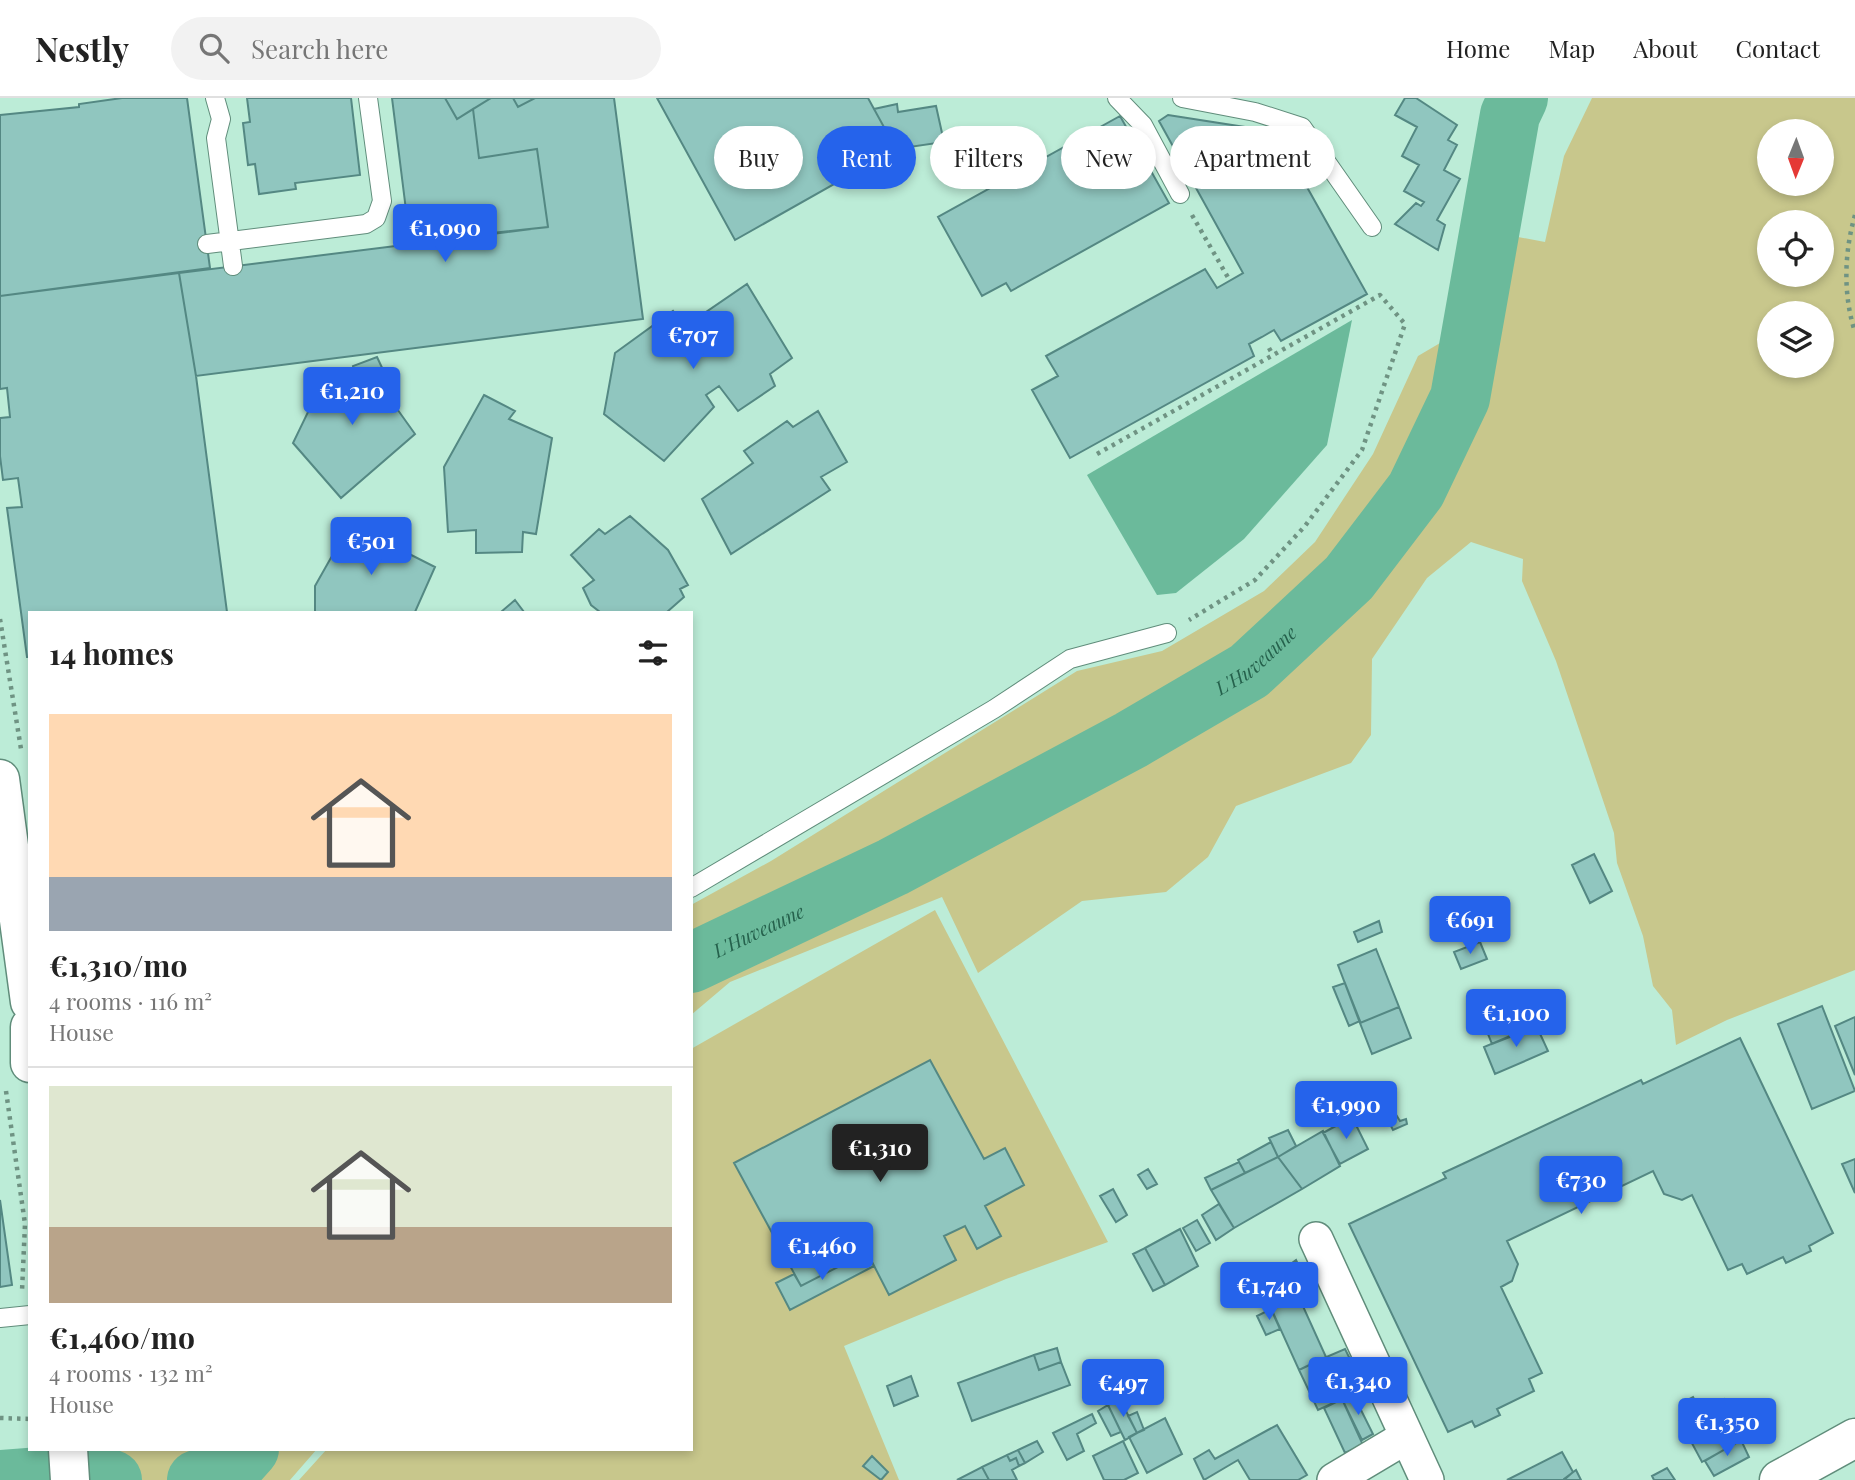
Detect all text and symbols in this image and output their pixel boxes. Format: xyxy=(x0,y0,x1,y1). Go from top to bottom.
search box xyxy=(171,17,661,80)
text: Nestly xyxy=(35,26,129,70)
icon: search xyxy=(195,29,233,67)
text: Search here xyxy=(251,31,389,66)
text: Home xyxy=(1446,32,1510,64)
text: Map xyxy=(1548,32,1595,64)
text: About xyxy=(1633,32,1697,64)
text: Contact xyxy=(1735,32,1820,64)
north arrow xyxy=(1757,119,1834,196)
map controls xyxy=(1757,119,1834,378)
chip: Buy xyxy=(714,126,803,189)
chip: Rent xyxy=(817,126,916,189)
chip: Filters xyxy=(930,126,1047,189)
chip: New xyxy=(1061,126,1156,189)
chip: Apartment xyxy=(1170,126,1335,189)
pin: €1,090 xyxy=(388,204,502,264)
button: locate xyxy=(1757,210,1834,287)
text: €1,090 xyxy=(409,211,481,242)
button: layers xyxy=(1757,301,1834,378)
pin: €707 xyxy=(652,312,734,371)
text: €707 xyxy=(668,318,718,349)
pin: €1,210 xyxy=(295,368,409,427)
text: €1,210 xyxy=(319,374,385,405)
pin: €501 xyxy=(330,518,412,577)
text: €501 xyxy=(347,524,395,555)
water label: L'Huveaune xyxy=(1209,619,1302,701)
text: 14 homes xyxy=(49,633,174,673)
icon: filters xyxy=(634,634,672,672)
icon: home xyxy=(298,760,424,886)
pin: €691 xyxy=(1429,896,1511,956)
water label: L'Huveaune xyxy=(708,897,808,963)
text: €691 xyxy=(1445,903,1495,934)
text: €1,310/mo xyxy=(49,945,187,985)
text: 4 rooms · 116 m² xyxy=(49,985,212,1016)
pin: €1,100 xyxy=(1459,990,1573,1049)
text: €1,100 xyxy=(1482,996,1550,1027)
text: House xyxy=(49,1016,114,1047)
pin: €1,990 xyxy=(1289,1082,1403,1141)
text: €1,990 xyxy=(1311,1088,1381,1119)
pin: €1,310 xyxy=(823,1124,937,1184)
text: €1,310 xyxy=(848,1131,912,1162)
icon: home xyxy=(298,1132,424,1258)
pin: €730 xyxy=(1540,1156,1622,1216)
text: €730 xyxy=(1555,1163,1607,1194)
pin: €1,460 xyxy=(765,1222,879,1282)
text: €1,460 xyxy=(787,1229,857,1260)
pin: €1,740 xyxy=(1212,1262,1326,1322)
text: €1,740 xyxy=(1236,1269,1302,1300)
text: €1,460/mo xyxy=(49,1317,195,1357)
text: 4 rooms · 132 m² xyxy=(49,1357,213,1388)
pin: €1,340 xyxy=(1301,1358,1415,1417)
pin: €497 xyxy=(1082,1360,1164,1419)
text: €1,340 xyxy=(1324,1364,1392,1395)
text: €497 xyxy=(1098,1366,1148,1397)
text: House xyxy=(49,1388,114,1419)
pin: €1,350 xyxy=(1670,1398,1784,1458)
text: €1,350 xyxy=(1694,1405,1760,1436)

